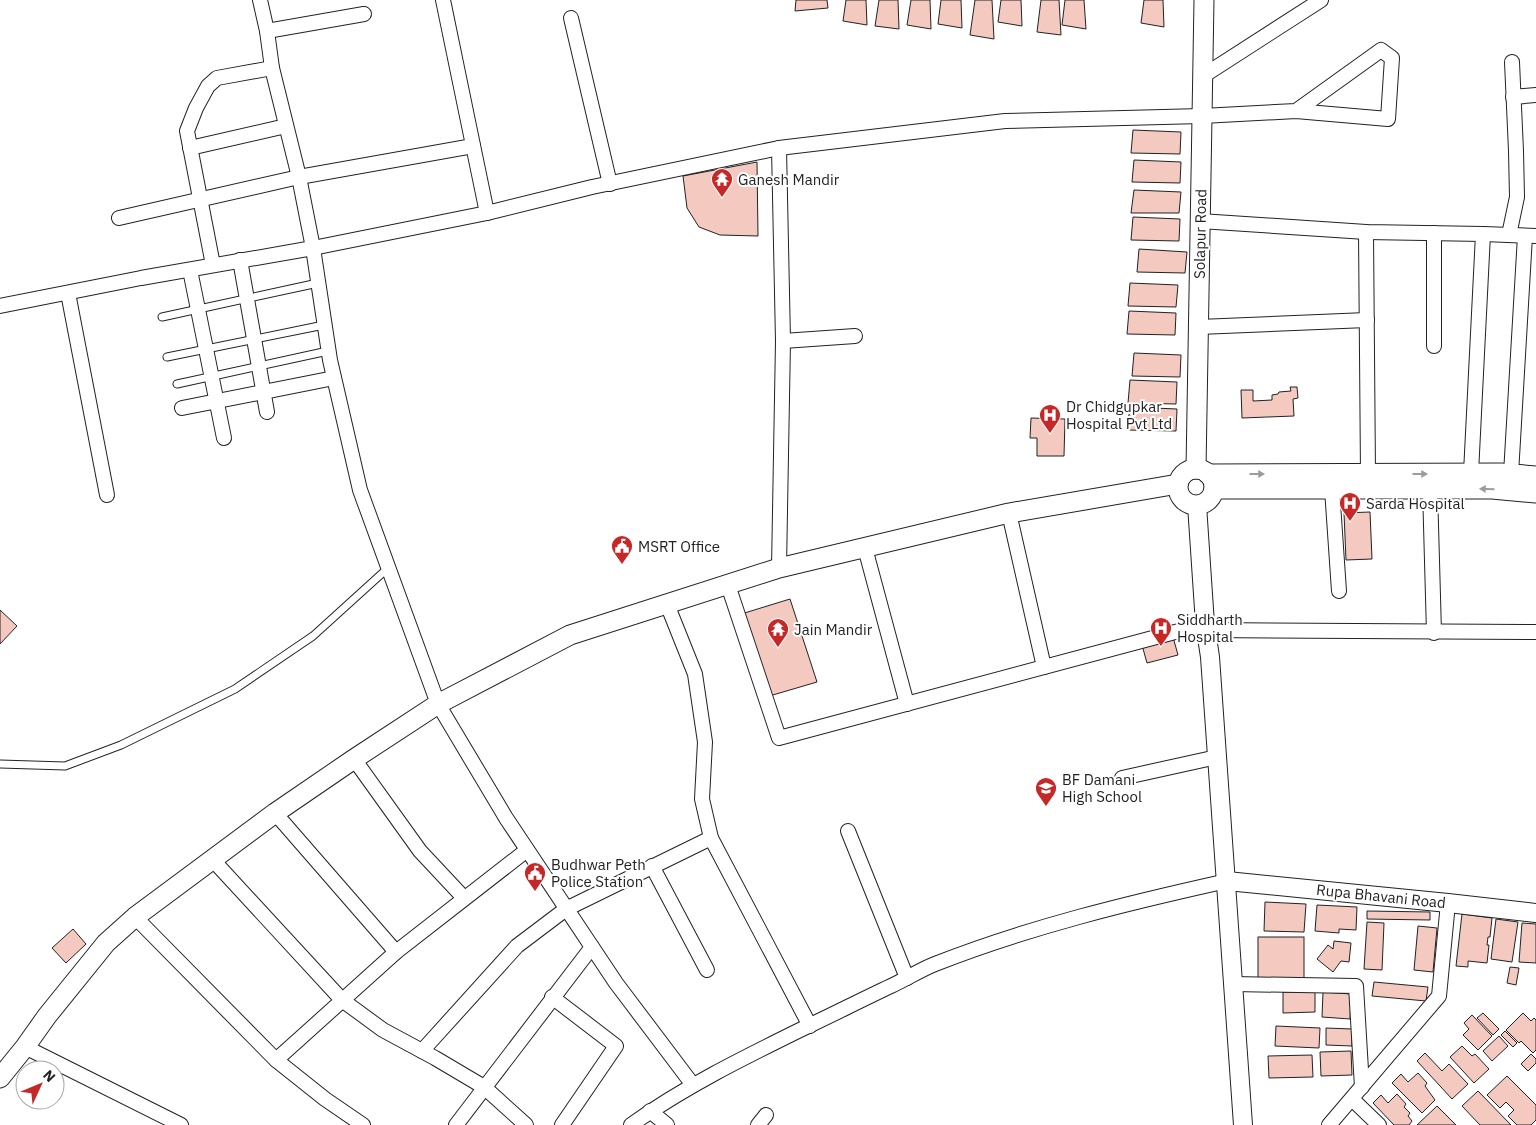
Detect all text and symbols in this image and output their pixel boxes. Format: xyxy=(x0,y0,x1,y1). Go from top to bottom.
temple icon: Ganesh Mandir xyxy=(710,167,734,198)
place label: Ganesh Mandir xyxy=(738,170,840,189)
street label: Solapur Road xyxy=(1190,189,1210,279)
place label: Dr Chidgupkar Hospital Pvt Ltd xyxy=(1066,397,1172,433)
hospital icon: Dr Chidgupkar Hospital Pvt Ltd xyxy=(1038,403,1062,434)
one-way arrow xyxy=(1249,470,1265,478)
one-way arrow xyxy=(1412,470,1428,478)
one-way arrow xyxy=(1479,485,1495,493)
hospital icon: Sarda Hospital xyxy=(1338,491,1362,522)
place label: Sarda Hospital xyxy=(1366,494,1465,513)
public building icon: MSRT Office xyxy=(610,534,634,565)
place label: MSRT Office xyxy=(638,537,720,556)
place label: Siddharth Hospital xyxy=(1177,610,1243,646)
hospital icon: Siddharth Hospital xyxy=(1149,616,1173,647)
temple icon: Jain Mandir xyxy=(766,617,790,648)
place label: Jain Mandir xyxy=(794,620,873,639)
place label: BF Damani High School xyxy=(1062,770,1142,806)
school or university icon: BF Damani High School xyxy=(1034,776,1058,807)
place label: Budhwar Peth Police Station xyxy=(551,855,646,891)
public building icon: Budhwar Peth Police Station xyxy=(523,861,547,892)
street label: Rupa Bhavani Road xyxy=(1315,880,1447,912)
north arrow xyxy=(15,1060,65,1110)
text: N xyxy=(39,1066,59,1086)

